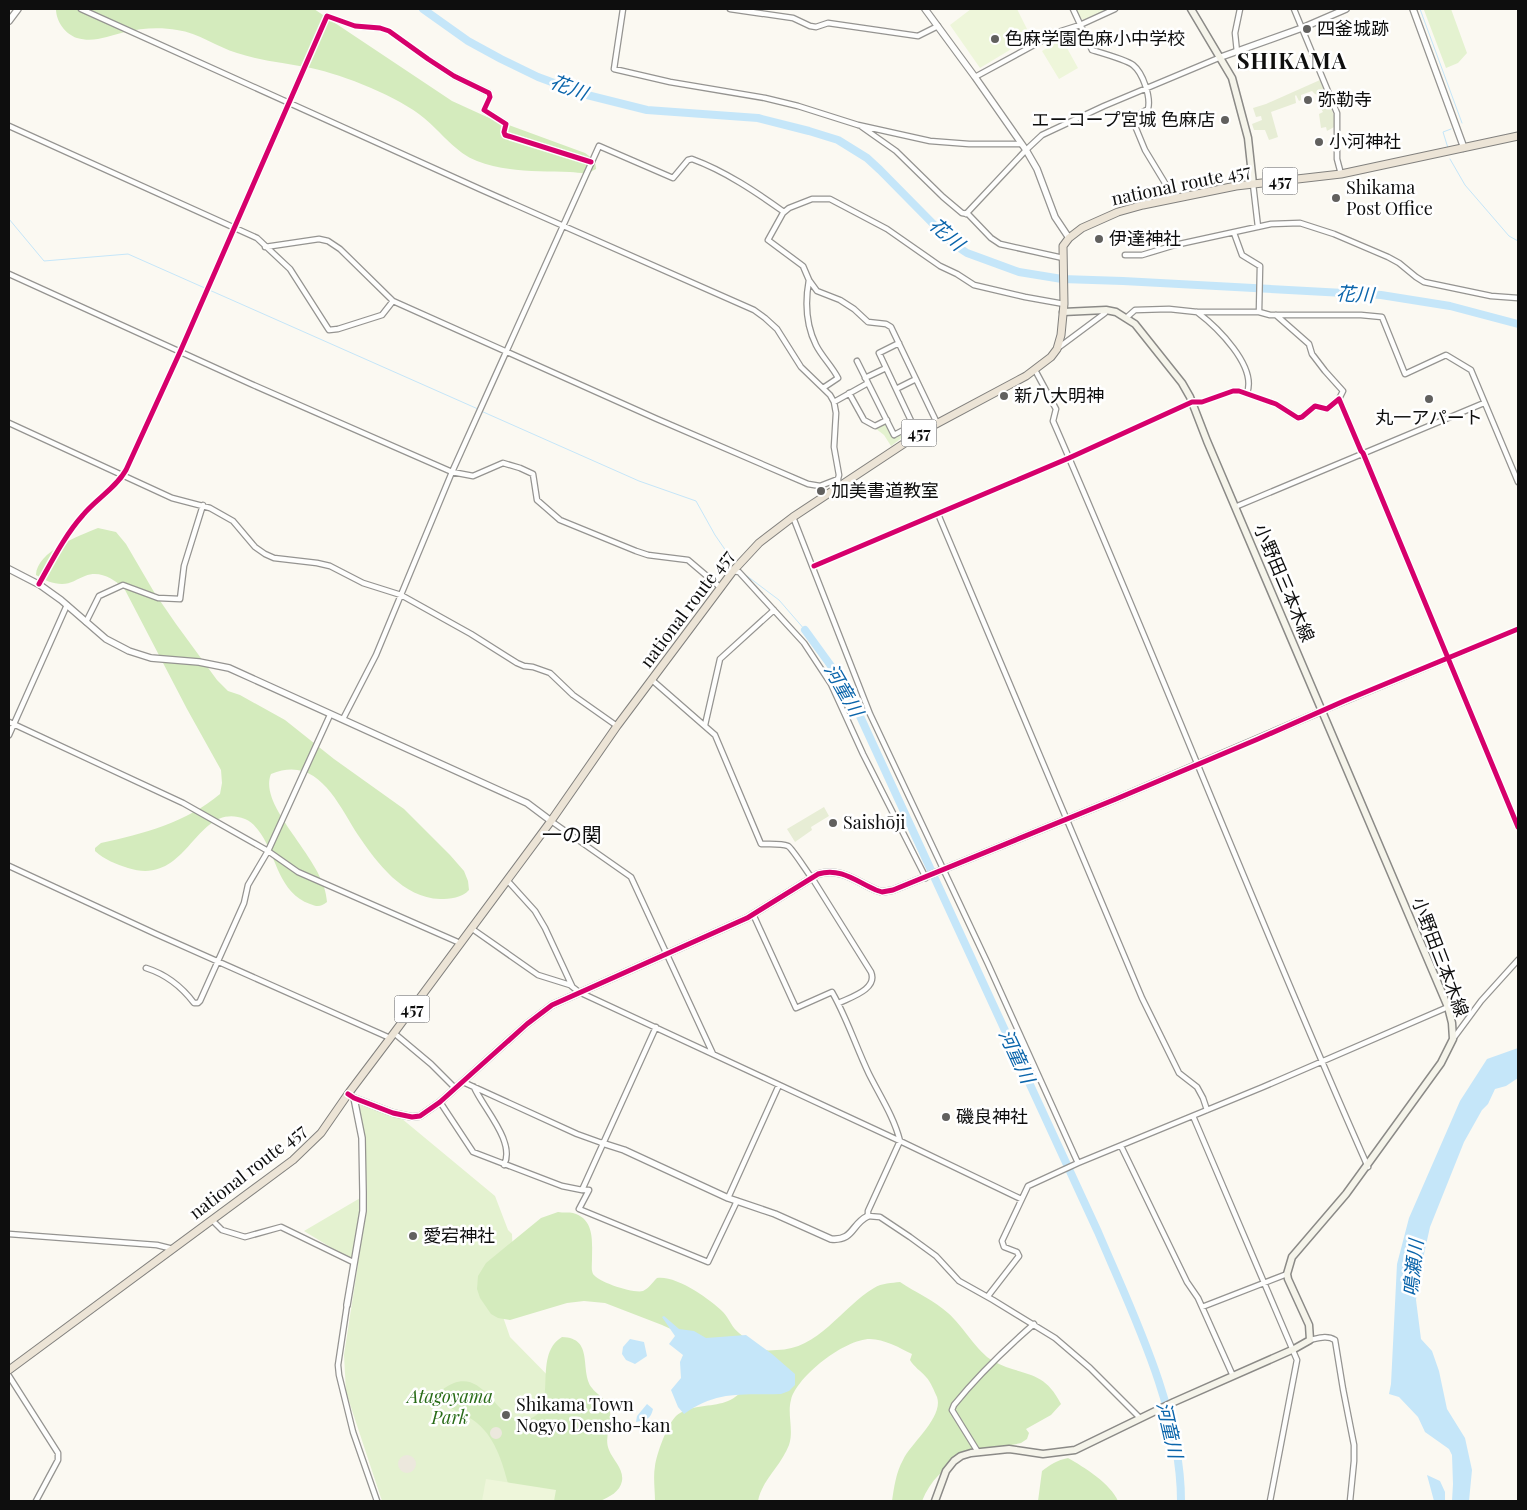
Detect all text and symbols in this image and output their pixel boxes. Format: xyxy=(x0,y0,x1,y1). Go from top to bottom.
place label: 四釜城跡 xyxy=(1317,16,1389,40)
marker: 四釜城跡 xyxy=(1301,23,1313,35)
place label: 色麻学園色麻小中学校 xyxy=(1005,26,1185,50)
marker: 色麻学園色麻小中学校 xyxy=(989,33,1001,45)
district label: SHIKAMA xyxy=(1237,45,1347,75)
water label: 花川 xyxy=(547,67,594,106)
place label: 弥勒寺 xyxy=(1318,87,1372,111)
marker: 弥勒寺 xyxy=(1302,94,1314,106)
place label: エーコープ宮城 色麻店 xyxy=(1032,107,1215,131)
marker: エーコープ宮城 色麻店 xyxy=(1219,114,1231,126)
place label: 小河神社 xyxy=(1329,129,1401,153)
marker: 小河神社 xyxy=(1313,136,1325,148)
street label: national route 457 xyxy=(1109,157,1253,210)
road number: 457 xyxy=(1262,168,1298,195)
place label: Shikama Post Office xyxy=(1346,175,1433,220)
marker: Shikama Post Office xyxy=(1330,192,1342,204)
water label: 花川 xyxy=(925,211,972,257)
place label: 伊達神社 xyxy=(1109,226,1181,250)
marker: 伊達神社 xyxy=(1093,233,1105,245)
water label: 花川 xyxy=(1335,279,1377,307)
place label: 新八大明神 xyxy=(1014,383,1104,407)
marker: 新八大明神 xyxy=(998,390,1010,402)
marker: 丸一アパート xyxy=(1423,393,1435,405)
place label: 丸一アパート xyxy=(1375,405,1483,429)
road number: 457 xyxy=(902,419,936,446)
place label: 加美書道教室 xyxy=(831,478,939,502)
marker: 加美書道教室 xyxy=(815,485,827,497)
street label: 小野田三本木線 xyxy=(1249,520,1321,645)
street label: national route 457 xyxy=(634,544,739,672)
water label: 河童川 xyxy=(819,658,871,722)
place label: Saishōji xyxy=(843,810,906,834)
marker: Saishōji xyxy=(827,817,839,829)
district label: 一の関 xyxy=(542,820,602,847)
street label: 小野田三本木線 xyxy=(1407,894,1475,1020)
road number: 457 xyxy=(394,996,430,1022)
water label: 河童川 xyxy=(994,1024,1043,1089)
place label: 磯良神社 xyxy=(956,1104,1028,1128)
marker: 磯良神社 xyxy=(940,1111,952,1123)
street label: national route 457 xyxy=(184,1118,311,1224)
place label: 愛宕神社 xyxy=(423,1223,495,1247)
marker: 愛宕神社 xyxy=(407,1230,419,1242)
water label: 鳴瀬川 xyxy=(1396,1236,1428,1298)
park label: Atagoyama Park xyxy=(405,1384,493,1429)
place label: Shikama Town Nogyo Densho-kan xyxy=(516,1392,671,1437)
water label: 河童川 xyxy=(1152,1399,1191,1462)
marker: Shikama Town Nogyo Densho-kan xyxy=(500,1409,512,1421)

